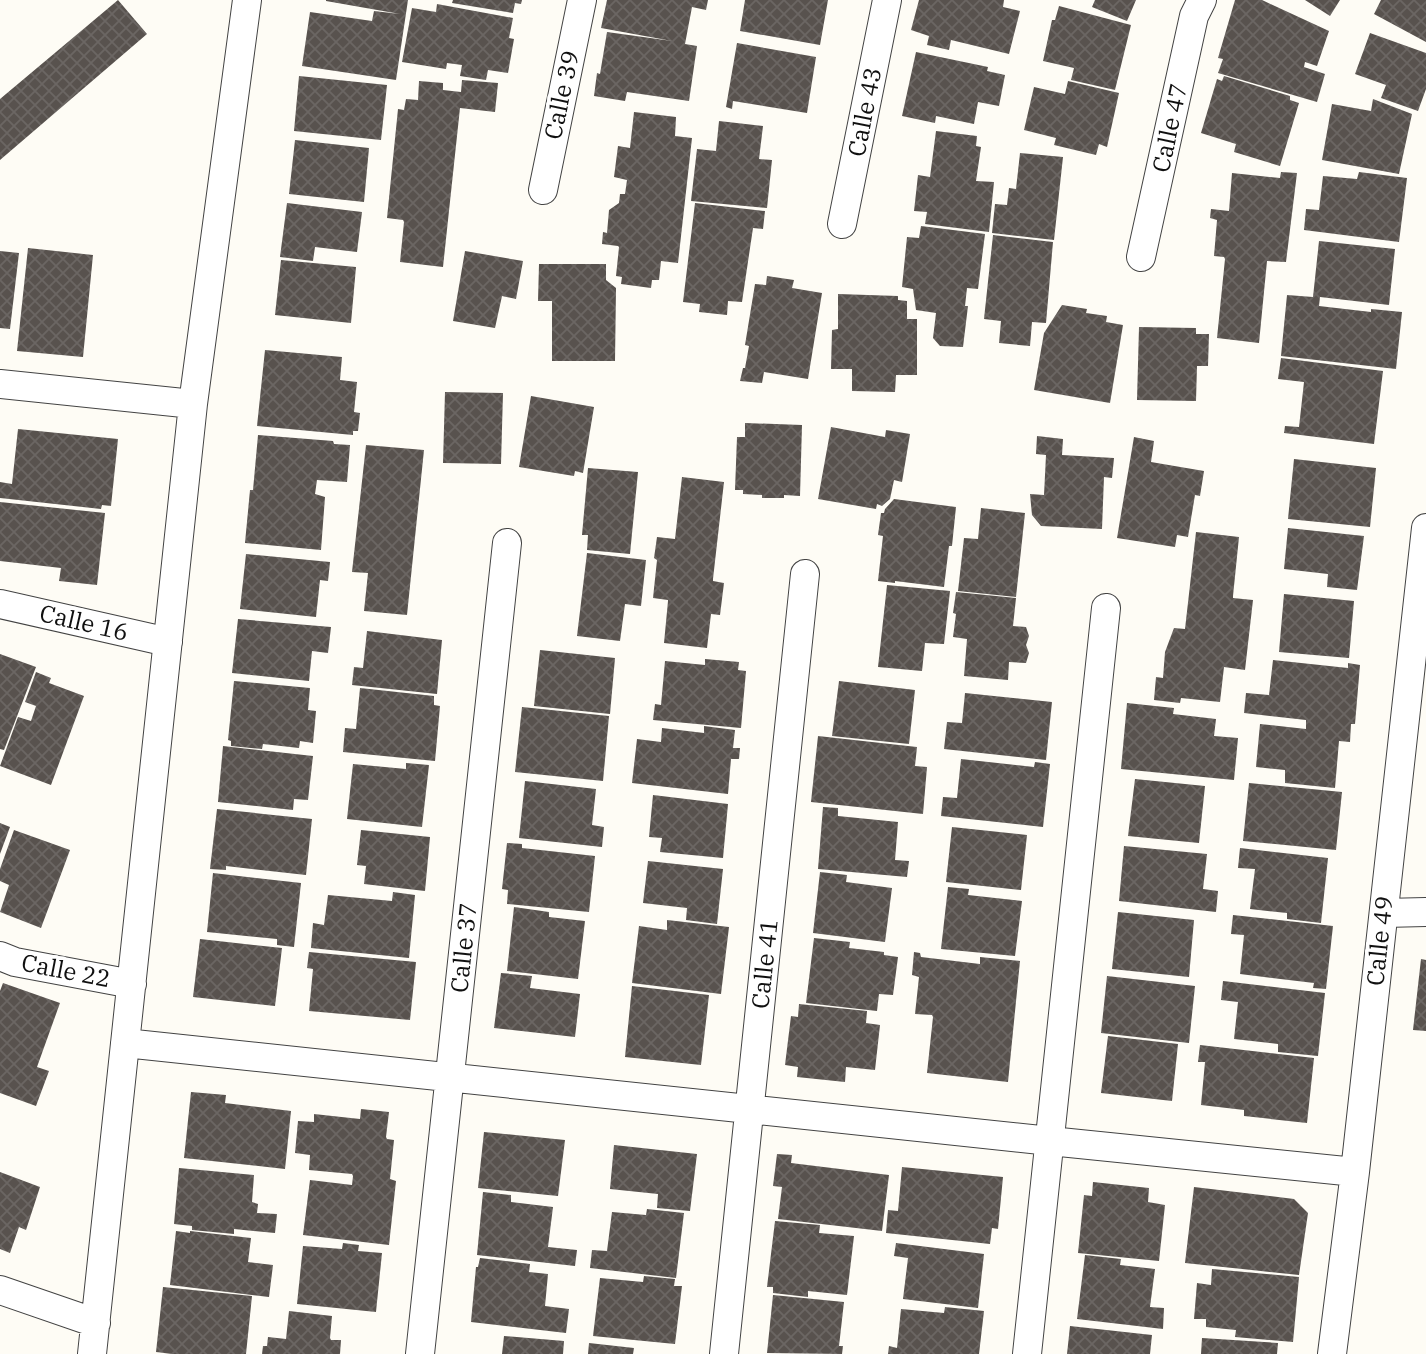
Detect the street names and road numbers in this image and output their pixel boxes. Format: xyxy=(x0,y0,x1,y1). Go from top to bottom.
street label: Calle 39 xyxy=(536,47,586,142)
street label: Calle 43 xyxy=(840,65,888,159)
street label: Calle 47 xyxy=(1144,80,1194,175)
street label: Calle 16 xyxy=(37,596,132,648)
street label: Calle 49 xyxy=(1358,894,1400,987)
street label: Calle 37 xyxy=(442,901,484,994)
street label: Calle 41 xyxy=(743,917,785,1010)
street label: Calle 22 xyxy=(19,946,113,994)

